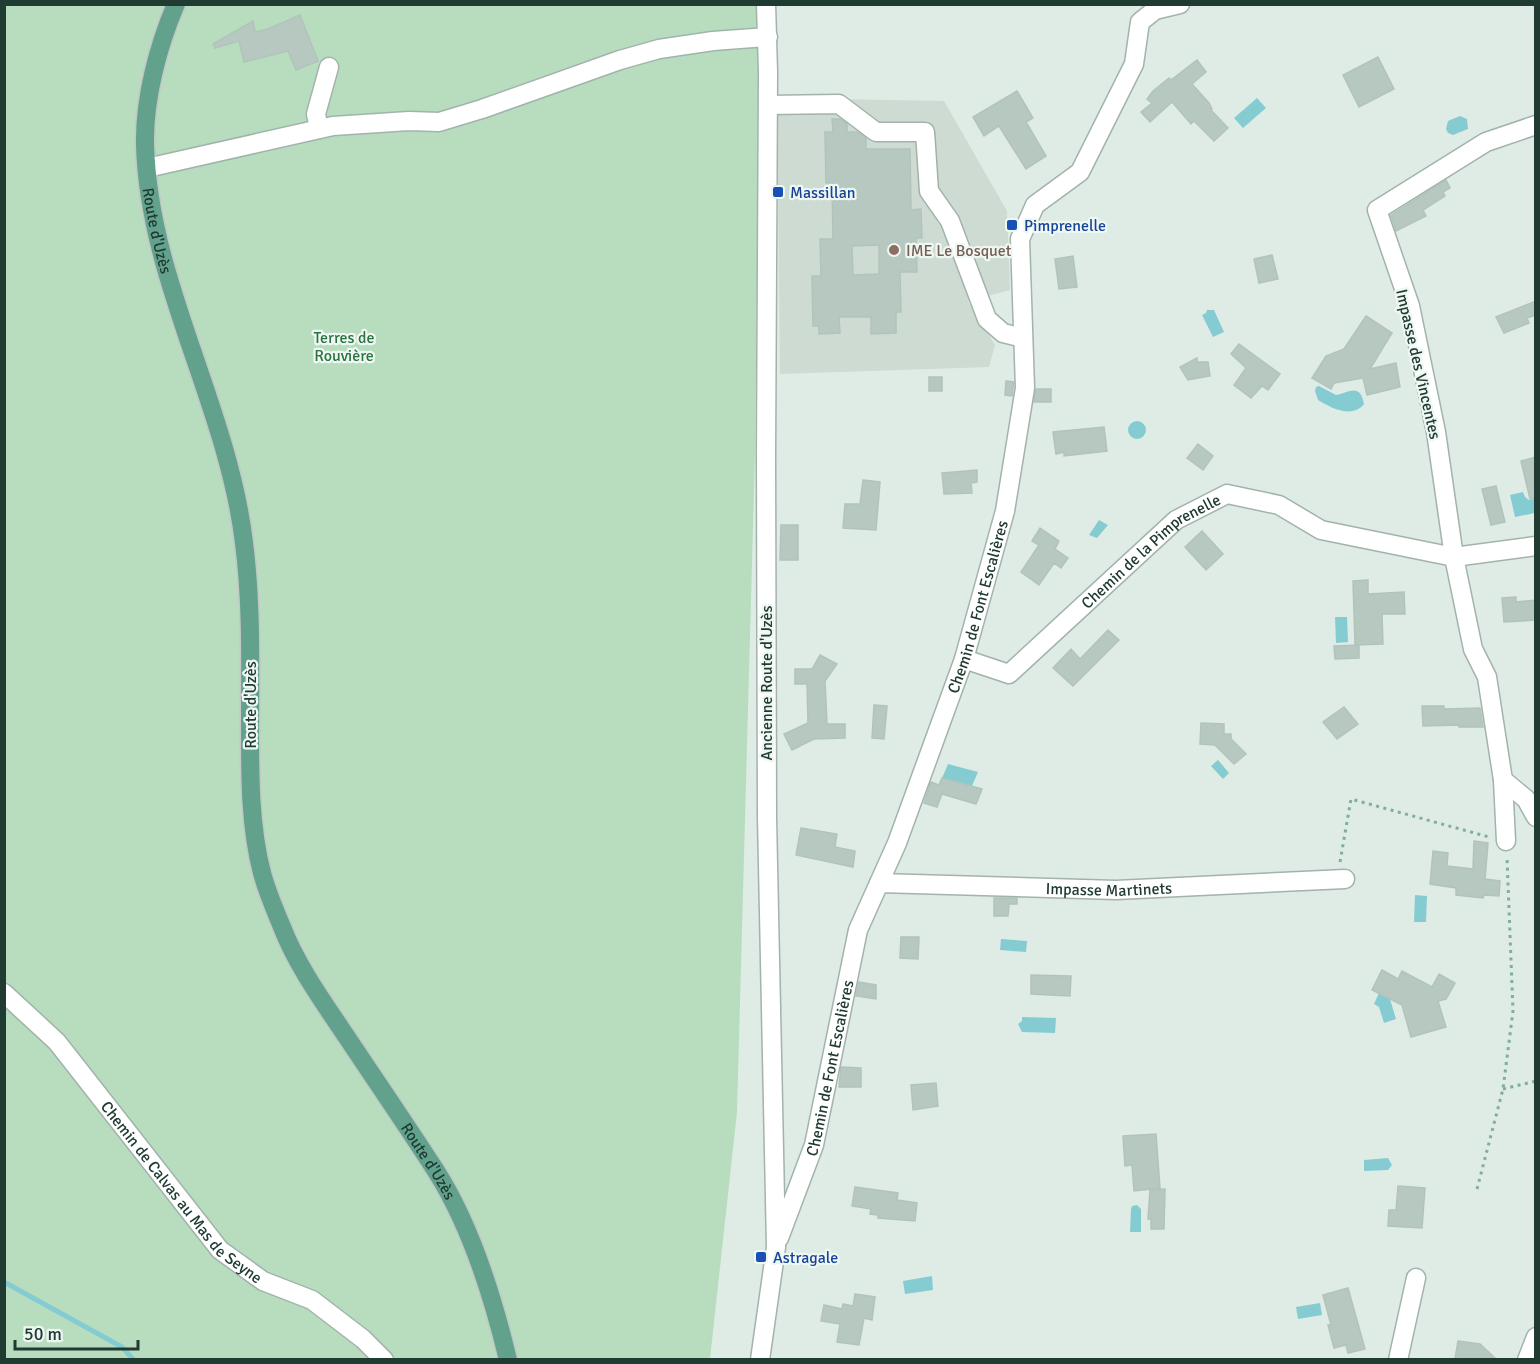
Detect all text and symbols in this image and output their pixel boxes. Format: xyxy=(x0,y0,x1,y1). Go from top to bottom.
place label: Massillan xyxy=(790,183,856,203)
marker: Massillan xyxy=(771,185,785,199)
street label: Route d'Uzès xyxy=(138,186,176,276)
place label: Pimprenelle xyxy=(1024,216,1106,236)
marker: Pimprenelle xyxy=(1005,218,1019,232)
place label: IME Le Bosquet xyxy=(906,241,1012,261)
marker: IME Le Bosquet xyxy=(887,243,901,257)
street label: Impasse des Vincentes xyxy=(1391,287,1445,441)
park label: Terres de Rouvière xyxy=(313,328,375,366)
street label: Chemin de la Pimprenelle xyxy=(1077,490,1224,613)
street label: Chemin de Font Escalières xyxy=(943,518,1013,696)
street label: Ancienne Route d'Uzès xyxy=(757,606,777,761)
street label: Route d'Uzès xyxy=(241,661,261,749)
street label: Impasse Martinets xyxy=(1045,878,1173,901)
street label: Chemin de Font Escalières xyxy=(802,978,859,1159)
street label: Chemin de Calvas au Mas de Seyne xyxy=(96,1097,266,1288)
street label: Route d'Uzès xyxy=(396,1119,460,1203)
place label: Astragale xyxy=(773,1248,838,1268)
marker: Astragale xyxy=(754,1250,768,1264)
scale bar xyxy=(15,1313,138,1351)
text: 50 m xyxy=(24,1323,62,1345)

